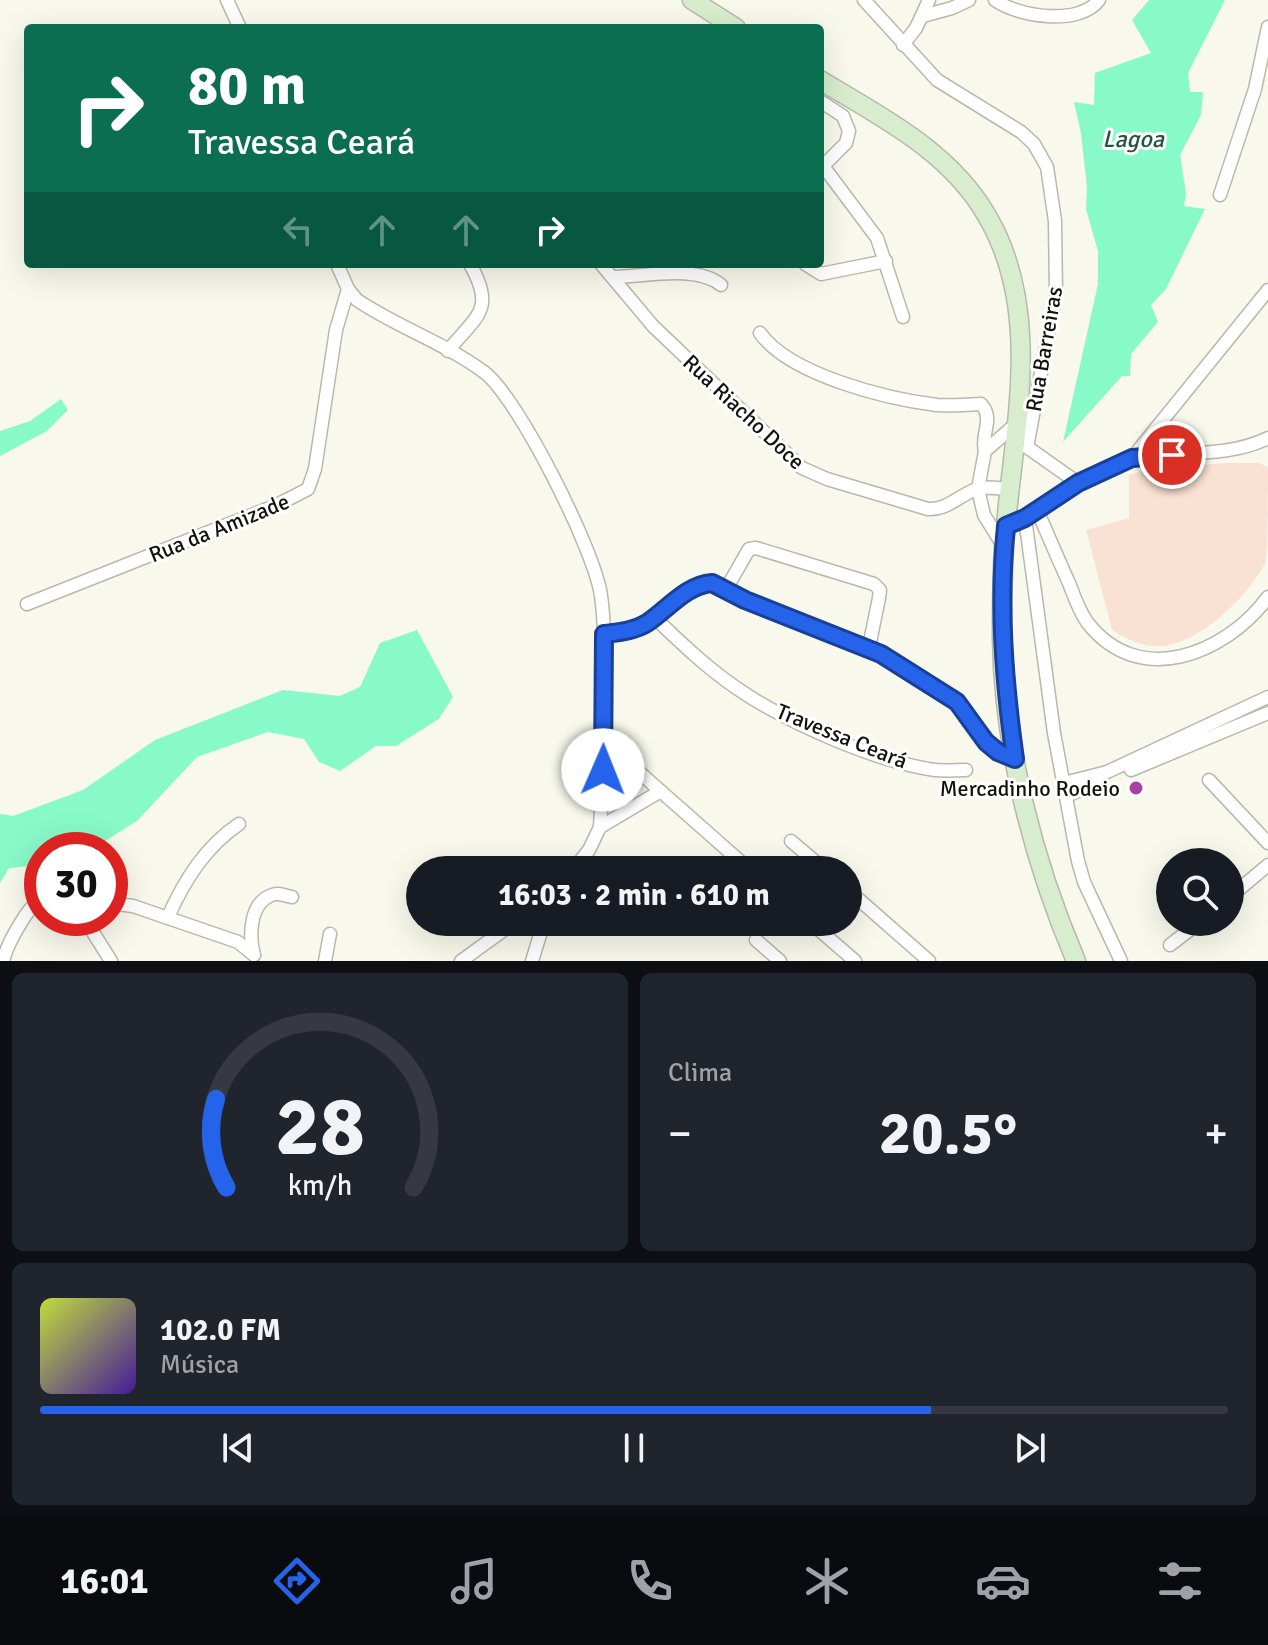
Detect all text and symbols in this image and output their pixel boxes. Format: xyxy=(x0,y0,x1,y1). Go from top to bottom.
text: 80 m xyxy=(188,51,306,120)
icon: right xyxy=(56,56,160,160)
text: Travessa Ceará xyxy=(188,120,415,165)
water label: Lagoa xyxy=(1102,124,1165,154)
icon: left xyxy=(276,208,320,252)
icon: ahead xyxy=(360,208,404,252)
icon: ahead xyxy=(444,208,488,252)
icon: right xyxy=(528,208,572,252)
street label: Rua Barreiras xyxy=(1020,284,1068,414)
street label: Rua Riacho Doce xyxy=(678,349,810,475)
pin xyxy=(1138,421,1206,489)
icon: arrive xyxy=(1150,433,1194,477)
street label: Rua da Amizade xyxy=(145,488,293,568)
street label: Travessa Ceará xyxy=(773,697,911,775)
position arrow xyxy=(561,728,645,812)
place label: Mercadinho Rodeio xyxy=(940,775,1120,802)
marker: Mercadinho Rodeio xyxy=(1127,779,1145,797)
speed limit sign: 30 xyxy=(24,832,128,936)
map controls xyxy=(1156,848,1244,936)
button: search xyxy=(1156,848,1244,936)
text: 16:03 · 2 min · 610 m xyxy=(498,877,770,914)
text: Clima xyxy=(668,1057,732,1089)
text: 28 xyxy=(275,1076,365,1178)
text: 20.5° xyxy=(879,1097,1017,1171)
text: − xyxy=(668,1107,692,1161)
text: + xyxy=(1204,1107,1228,1161)
text: km/h xyxy=(288,1168,352,1203)
text: 102.0 FM xyxy=(160,1312,281,1349)
text: Música xyxy=(160,1349,239,1381)
icon: previous xyxy=(216,1426,260,1470)
icon: pause xyxy=(612,1426,656,1470)
icon: next xyxy=(1008,1426,1052,1470)
icon: directions xyxy=(269,1553,325,1609)
icon: music xyxy=(446,1553,502,1609)
icon: phone xyxy=(622,1553,678,1609)
icon: climate xyxy=(799,1553,855,1609)
icon: car xyxy=(975,1553,1031,1609)
icon: filters xyxy=(1152,1553,1208,1609)
text: 16:01 xyxy=(60,1559,149,1604)

